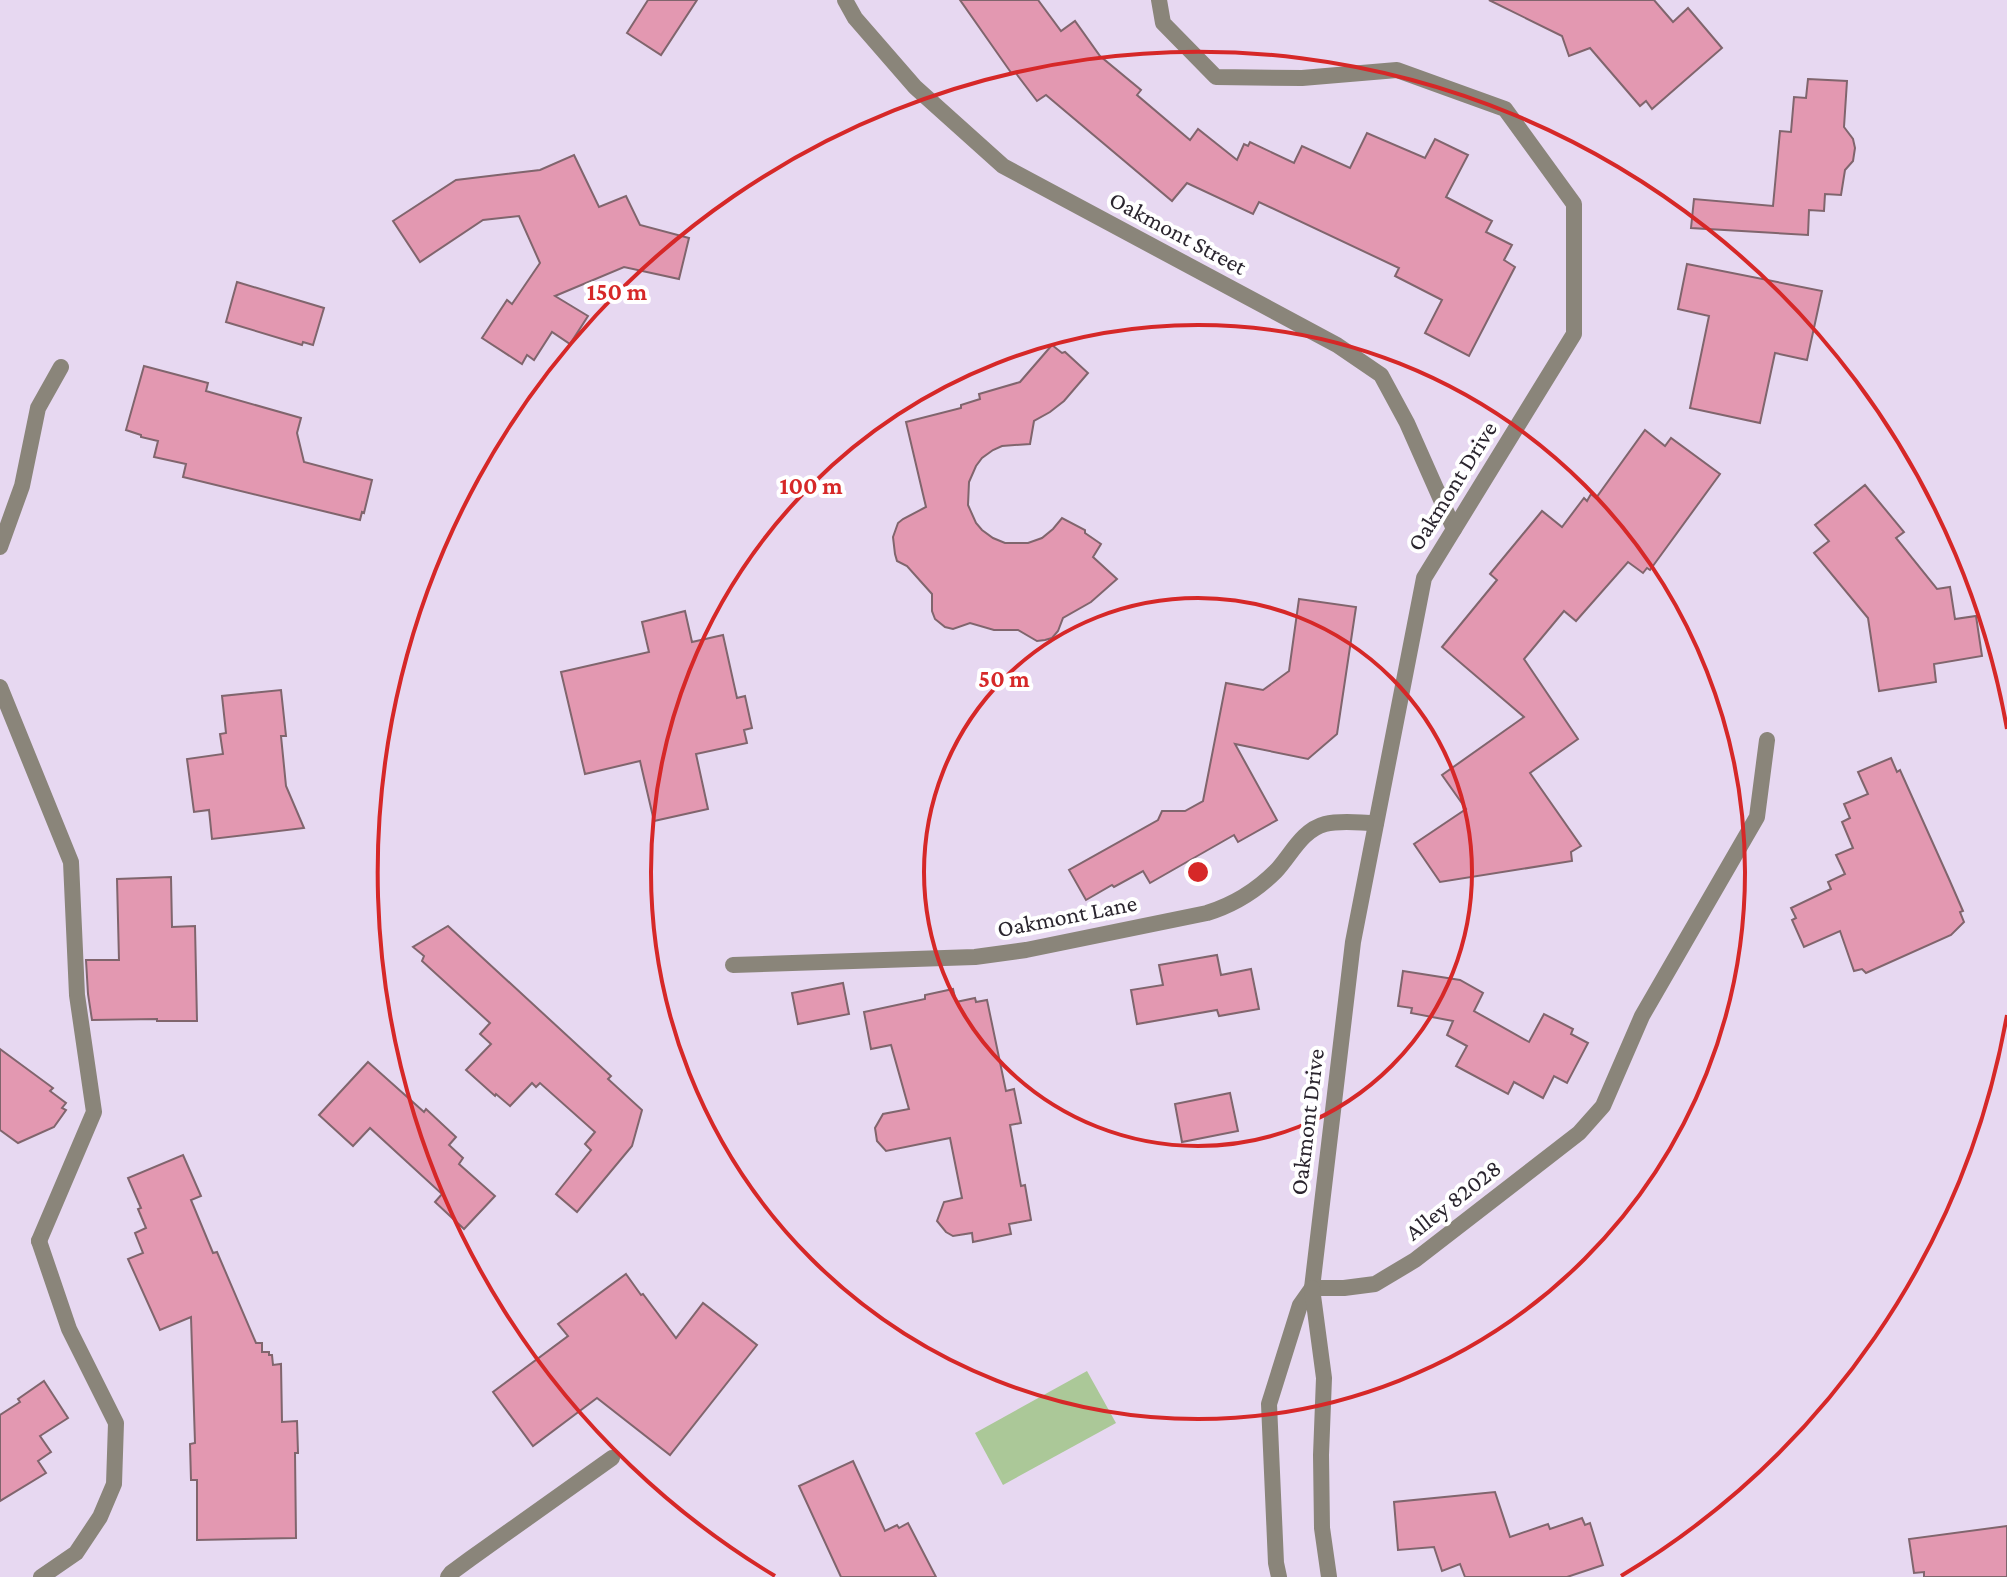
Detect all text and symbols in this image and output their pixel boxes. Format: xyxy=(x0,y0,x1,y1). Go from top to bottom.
street label: Oakmont Street xyxy=(1105,185,1252,281)
text: 150 m xyxy=(587,278,648,305)
street label: Oakmont Drive xyxy=(1401,416,1502,555)
text: 100 m xyxy=(779,472,843,499)
text: 50 m xyxy=(978,665,1030,692)
centre of rings xyxy=(1184,858,1212,886)
street label: Oakmont Lane xyxy=(995,889,1139,942)
street label: Oakmont Drive xyxy=(1284,1047,1329,1197)
street label: Alley 82028 xyxy=(1399,1154,1506,1245)

